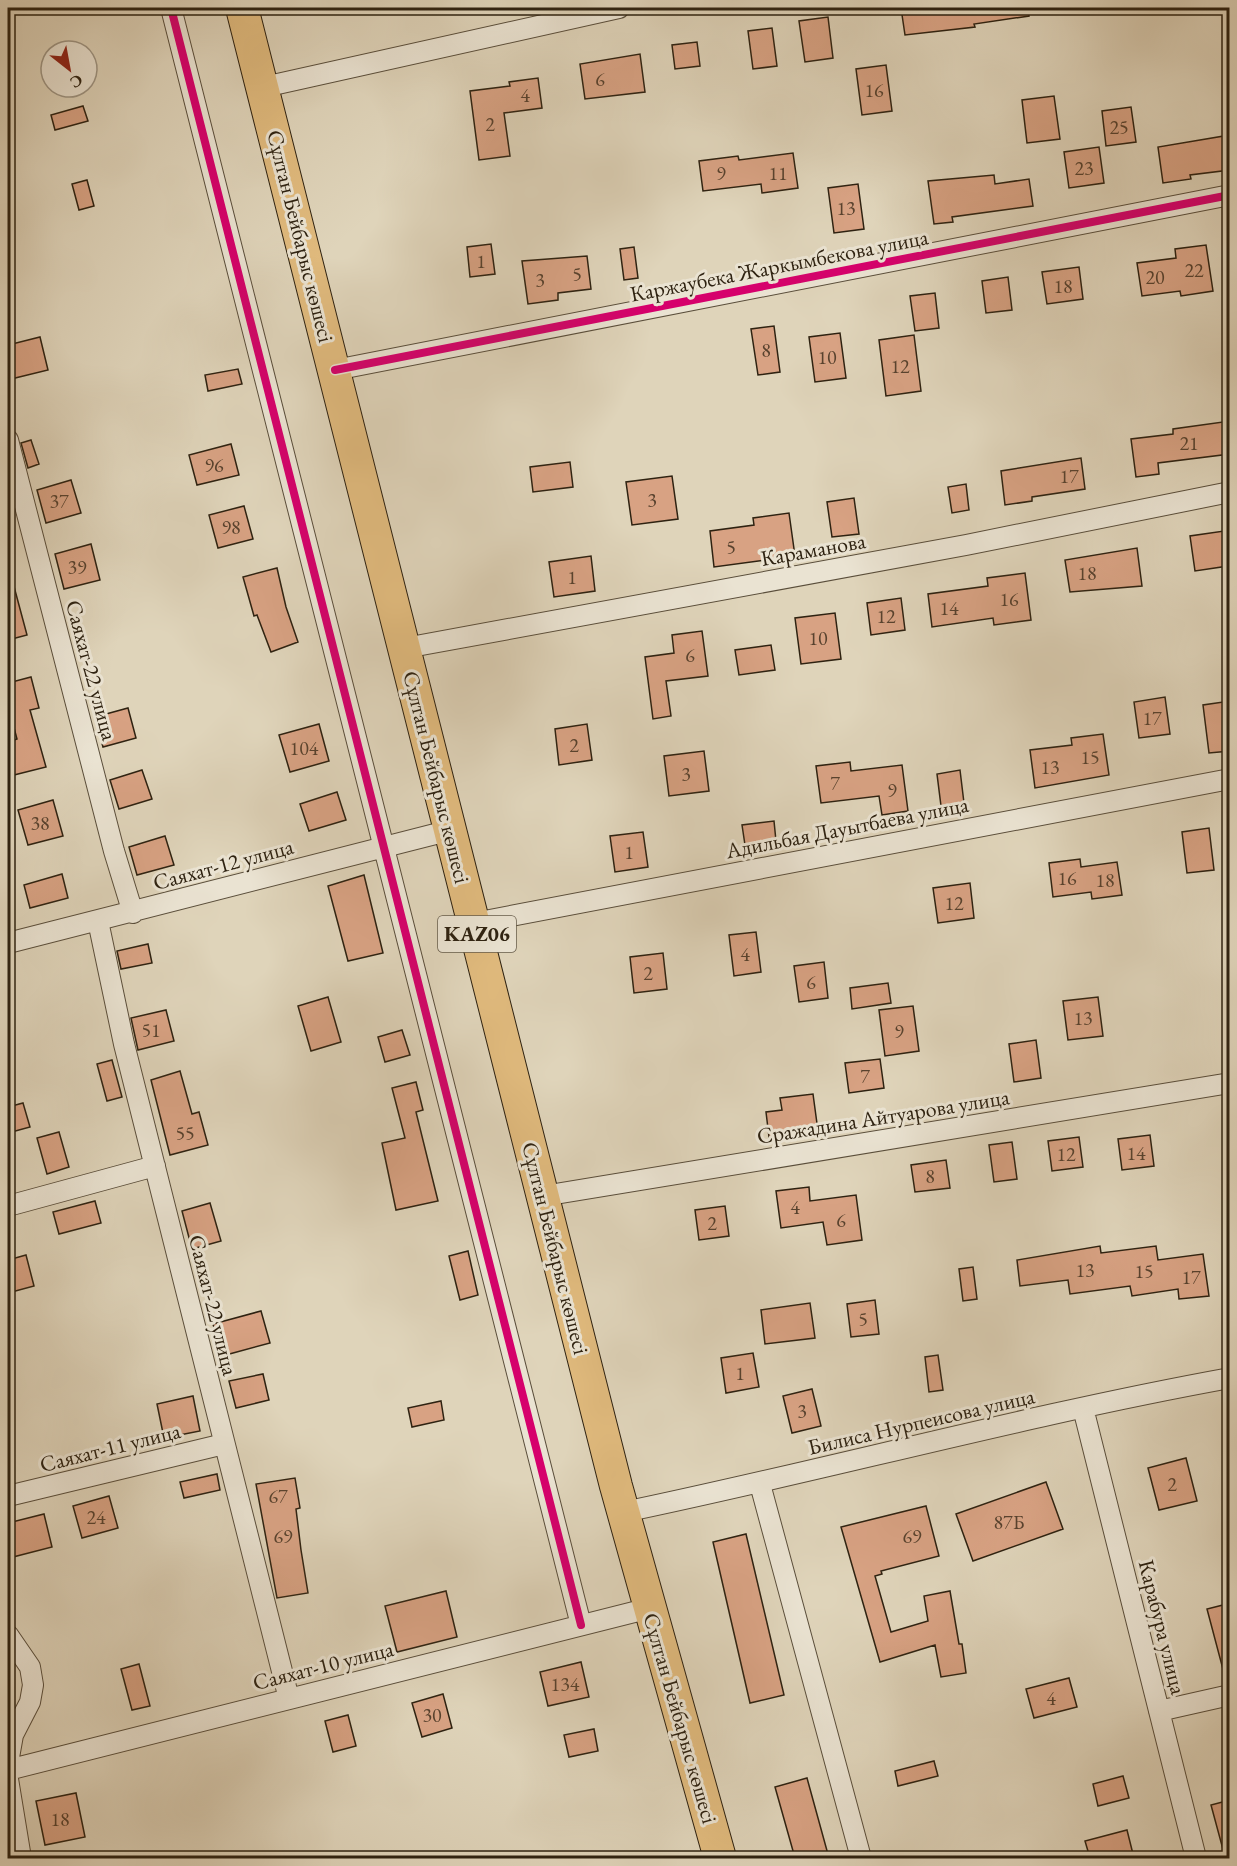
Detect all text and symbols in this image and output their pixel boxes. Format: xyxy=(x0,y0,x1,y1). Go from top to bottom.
north arrow xyxy=(39,39,99,99)
house number: 6 xyxy=(595,66,605,92)
text: С xyxy=(66,70,87,93)
house number: 16 xyxy=(864,77,884,103)
house number: 4 xyxy=(520,82,530,108)
house number: 2 xyxy=(485,111,495,137)
house number: 25 xyxy=(1109,114,1129,140)
street label: Сұлтан Бейбарыс көшесі xyxy=(260,127,341,345)
house number: 23 xyxy=(1074,155,1094,181)
house number: 9 xyxy=(716,160,726,186)
house number: 11 xyxy=(768,160,788,186)
house number: 13 xyxy=(836,195,856,221)
street label: Каржаубека Жаркымбекова улица xyxy=(628,222,931,309)
house number: 1 xyxy=(476,248,486,274)
house number: 22 xyxy=(1184,257,1204,283)
house number: 5 xyxy=(572,261,582,287)
house number: 20 xyxy=(1145,264,1165,290)
house number: 3 xyxy=(535,267,545,293)
house number: 18 xyxy=(1053,273,1073,299)
house number: 8 xyxy=(761,337,771,363)
house number: 10 xyxy=(817,344,837,370)
house number: 12 xyxy=(890,353,910,379)
house number: 21 xyxy=(1179,430,1199,456)
house number: 96 xyxy=(204,452,224,478)
house number: 17 xyxy=(1059,463,1079,489)
house number: 3 xyxy=(647,487,657,513)
house number: 37 xyxy=(49,488,69,514)
house number: 98 xyxy=(221,514,241,540)
street label: Караманова xyxy=(758,526,868,573)
house number: 5 xyxy=(726,534,736,560)
house number: 39 xyxy=(67,554,87,580)
house number: 18 xyxy=(1077,560,1097,586)
house number: 1 xyxy=(567,564,577,590)
house number: 16 xyxy=(999,586,1019,612)
house number: 14 xyxy=(939,595,959,621)
street label: Саяхат-22 улица xyxy=(59,597,124,744)
house number: 12 xyxy=(876,603,896,629)
house number: 10 xyxy=(808,625,828,651)
house number: 6 xyxy=(685,642,695,668)
street label: Сұлтан Бейбарыс көшесі xyxy=(396,668,477,886)
house number: 17 xyxy=(1142,705,1162,731)
house number: 2 xyxy=(569,732,579,758)
house number: 104 xyxy=(290,735,319,761)
house number: 15 xyxy=(1080,744,1100,770)
house number: 13 xyxy=(1040,754,1060,780)
house number: 3 xyxy=(681,761,691,787)
house number: 7 xyxy=(830,770,840,796)
house number: 9 xyxy=(887,777,897,803)
street label: Адильбая Дауытбаева улица xyxy=(722,790,971,865)
house number: 38 xyxy=(30,810,50,836)
street label: Саяхат-12 улица xyxy=(150,832,297,897)
house number: 1 xyxy=(624,839,634,865)
house number: 16 xyxy=(1057,865,1077,891)
house number: 18 xyxy=(1095,867,1115,893)
house number: 12 xyxy=(944,890,964,916)
road number: KAZ06 xyxy=(438,916,516,952)
house number: 4 xyxy=(740,941,750,967)
house number: 2 xyxy=(643,960,653,986)
house number: 6 xyxy=(806,969,816,995)
house number: 13 xyxy=(1073,1005,1093,1031)
house number: 51 xyxy=(141,1017,161,1043)
house number: 9 xyxy=(894,1018,904,1044)
house number: 7 xyxy=(860,1063,870,1089)
street label: Сражадина Айтуарова улица xyxy=(755,1082,1012,1151)
house number: 55 xyxy=(175,1120,195,1146)
street label: Сұлтан Бейбарыс көшесі xyxy=(515,1139,596,1357)
house number: 14 xyxy=(1126,1140,1146,1166)
house number: 12 xyxy=(1056,1141,1076,1167)
house number: 8 xyxy=(925,1163,935,1189)
house number: 4 xyxy=(790,1194,800,1220)
house number: 6 xyxy=(836,1207,846,1233)
house number: 2 xyxy=(707,1210,717,1236)
street label: Саяхат-22 улица xyxy=(182,1232,245,1379)
house number: 13 xyxy=(1075,1257,1095,1283)
house number: 15 xyxy=(1134,1258,1154,1284)
house number: 17 xyxy=(1181,1264,1201,1290)
house number: 5 xyxy=(858,1306,868,1332)
house number: 1 xyxy=(735,1360,745,1386)
street label: Билиса Нурпеисова улица xyxy=(805,1381,1038,1462)
house number: 3 xyxy=(797,1398,807,1424)
street label: Саяхат-11 улица xyxy=(37,1416,184,1479)
house number: 2 xyxy=(1167,1471,1177,1497)
house number: 67 xyxy=(268,1483,288,1509)
house number: 24 xyxy=(86,1504,106,1530)
house number: 87Б xyxy=(994,1509,1025,1535)
house number: 69 xyxy=(273,1523,293,1549)
house number: 69 xyxy=(902,1523,922,1549)
street label: Карабура улица xyxy=(1132,1557,1193,1698)
street label: Сұлтан Бейбарыс көшесі xyxy=(637,1609,724,1827)
street label: Саяхат-10 улица xyxy=(250,1634,397,1697)
house number: 134 xyxy=(551,1671,580,1697)
house number: 4 xyxy=(1046,1685,1056,1711)
house number: 30 xyxy=(422,1702,442,1728)
house number: 18 xyxy=(50,1806,70,1832)

